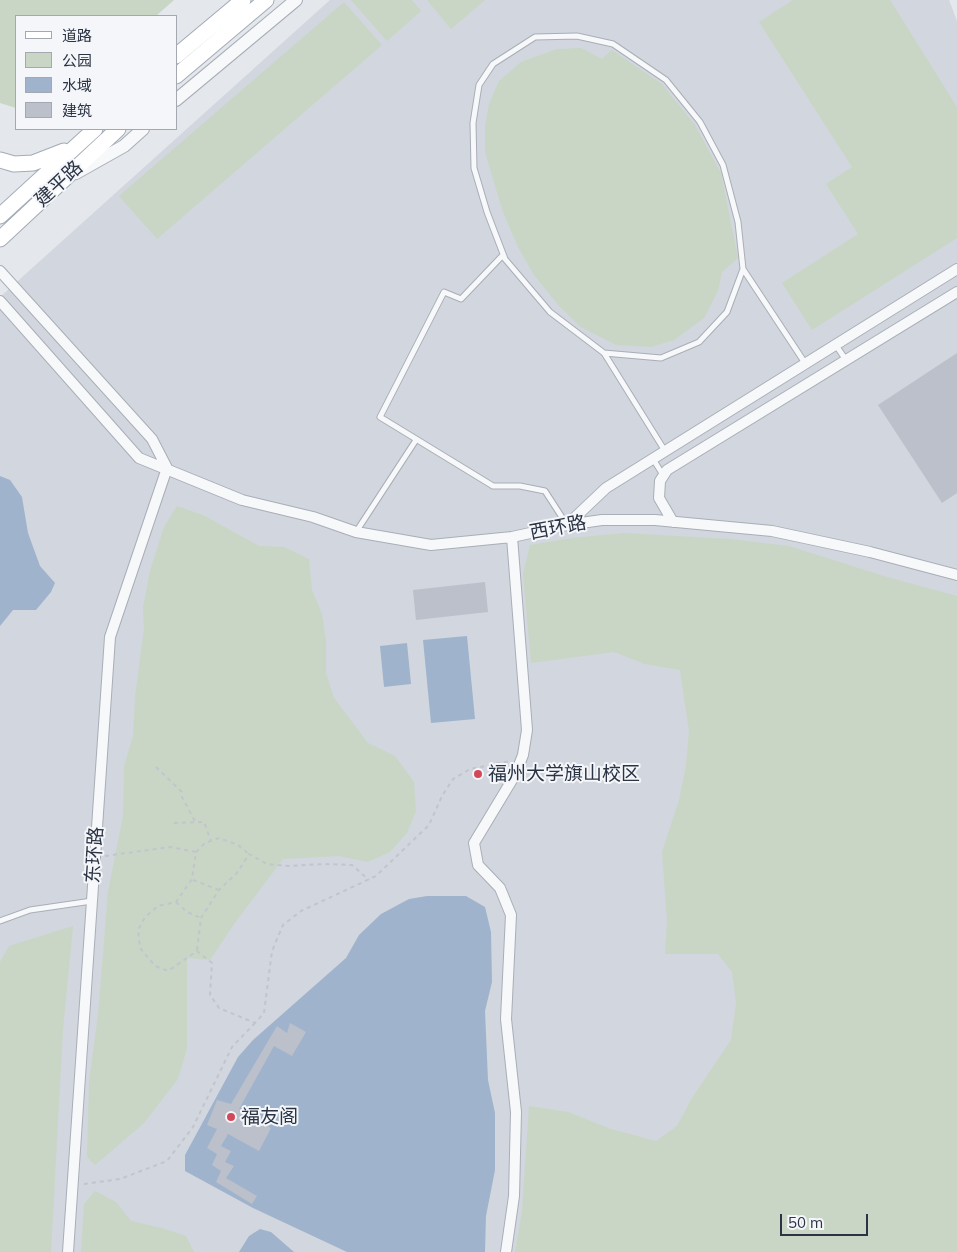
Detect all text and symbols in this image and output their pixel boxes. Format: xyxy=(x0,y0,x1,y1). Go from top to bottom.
legend xyxy=(15,15,178,130)
text: 道路 xyxy=(62,26,92,45)
text: 公园 xyxy=(62,51,92,70)
text: 水域 xyxy=(62,76,92,95)
text: 建筑 xyxy=(62,101,92,120)
street label: 建平路 xyxy=(30,156,88,212)
street label: 西环路 xyxy=(528,511,588,545)
place label: 福州大学旗山校区 xyxy=(488,763,640,785)
marker: 福州大学旗山校区 xyxy=(472,768,484,780)
street label: 东环路 xyxy=(82,826,108,884)
place label: 福友阁 xyxy=(241,1106,298,1128)
marker: 福友阁 xyxy=(225,1111,237,1123)
scale bar xyxy=(782,1204,870,1236)
text: 50 m xyxy=(788,1213,823,1232)

